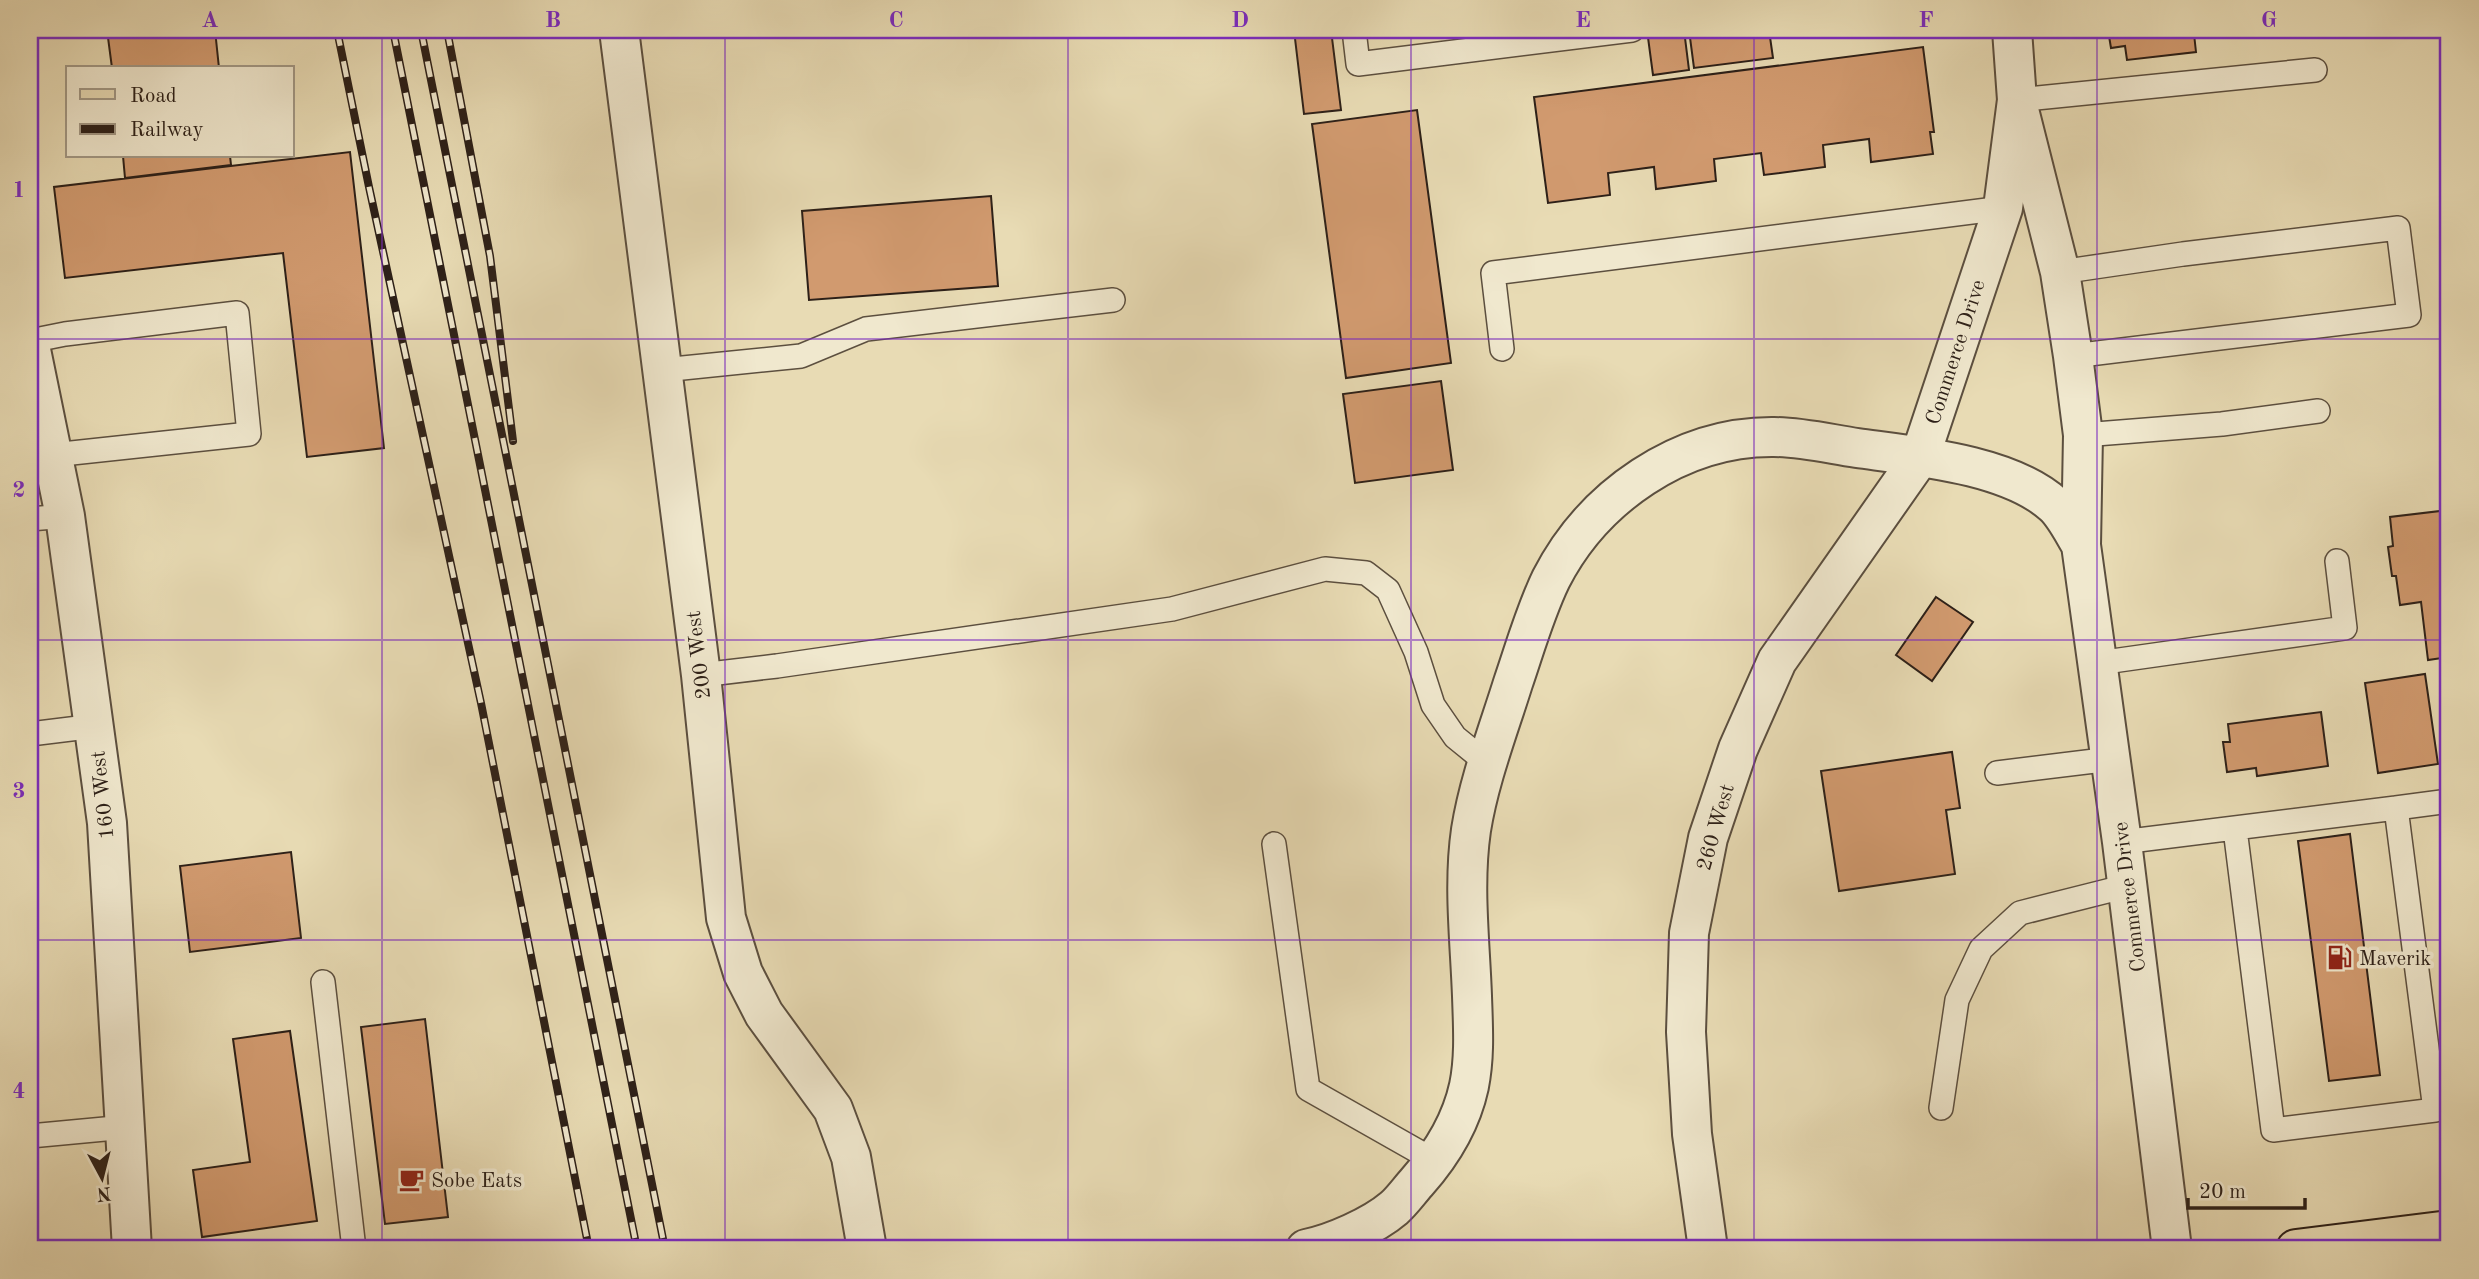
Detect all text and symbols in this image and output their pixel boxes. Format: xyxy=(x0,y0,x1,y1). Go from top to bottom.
text: A xyxy=(201,9,219,32)
text: B xyxy=(545,9,561,32)
text: C xyxy=(888,9,904,32)
text: D xyxy=(1231,9,1249,32)
text: E xyxy=(1575,9,1591,32)
text: F xyxy=(1918,9,1934,32)
text: G xyxy=(2261,9,2277,32)
legend xyxy=(66,66,294,158)
text: Road xyxy=(130,86,177,107)
text: Railway xyxy=(130,120,204,141)
text: 1 xyxy=(12,179,26,202)
street label: Commerce Drive xyxy=(1923,277,1990,428)
text: 2 xyxy=(12,479,26,502)
street label: 200 West xyxy=(684,609,715,700)
street label: 160 West xyxy=(88,750,119,840)
text: 3 xyxy=(12,780,26,803)
street label: 260 West xyxy=(1694,782,1739,873)
street label: Commerce Drive xyxy=(2111,820,2150,973)
fuel station icon: Maverik xyxy=(2325,944,2353,972)
place label: Maverik xyxy=(2359,949,2431,970)
text: 4 xyxy=(12,1080,26,1103)
north arrow xyxy=(66,1142,136,1212)
cafe icon: Sobe Eats xyxy=(397,1166,425,1194)
scale bar xyxy=(2188,1167,2306,1211)
place label: Sobe Eats xyxy=(431,1171,522,1192)
text: N xyxy=(95,1182,112,1203)
text: 20 m xyxy=(2199,1182,2246,1203)

